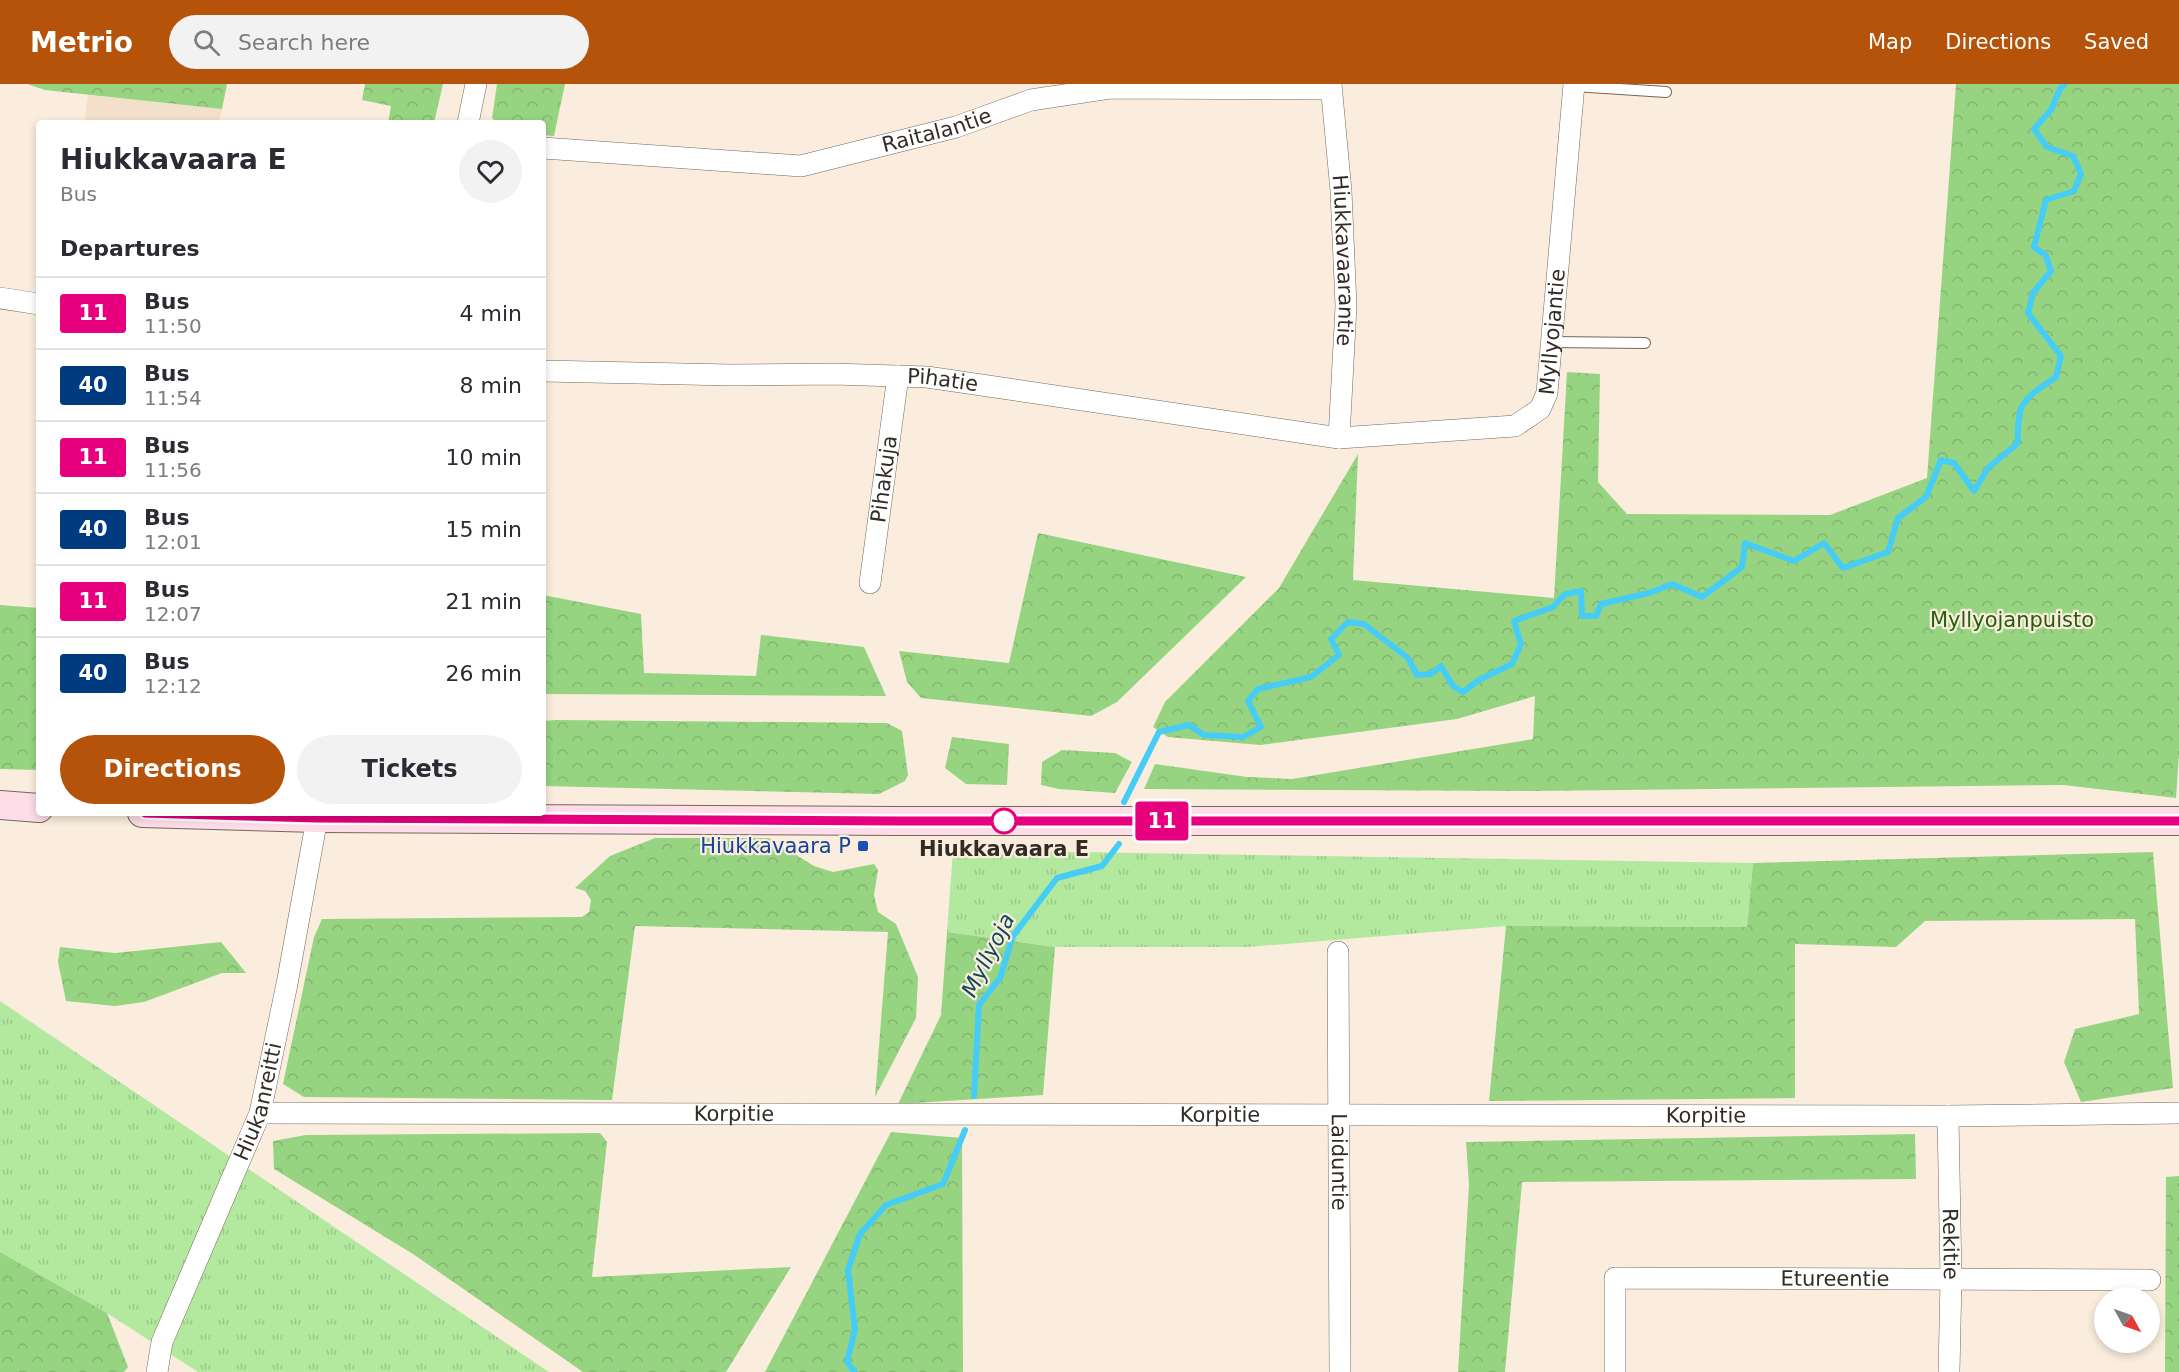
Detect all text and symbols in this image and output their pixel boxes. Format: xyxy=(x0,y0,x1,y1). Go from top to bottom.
search box xyxy=(169,15,589,69)
text: Metrio xyxy=(30,26,133,59)
icon: search xyxy=(190,26,223,59)
text: Search here xyxy=(238,30,370,55)
text: Map xyxy=(1868,30,1912,54)
text: Directions xyxy=(1945,30,2051,54)
text: Saved xyxy=(2084,30,2149,54)
street label: Raitalantie xyxy=(879,103,995,157)
button: heart xyxy=(459,140,522,203)
text: Hiukkavaara E xyxy=(60,143,287,176)
street label: Hiukkavaarantie xyxy=(1328,174,1358,347)
text: Bus xyxy=(60,182,97,206)
text: Departures xyxy=(60,236,200,261)
street label: Myllyojantie xyxy=(1535,268,1570,396)
text: Bus xyxy=(144,289,190,314)
text: 11 xyxy=(78,301,108,325)
text: 4 min xyxy=(460,301,522,326)
text: 11:50 xyxy=(144,314,202,338)
text: Bus xyxy=(144,361,190,386)
street label: Pihatie xyxy=(907,364,980,396)
text: 40 xyxy=(78,373,108,397)
text: 8 min xyxy=(460,373,522,398)
text: 11:54 xyxy=(144,386,202,410)
text: Bus xyxy=(144,433,190,458)
street label: Pihakuja xyxy=(866,434,902,524)
text: 11 xyxy=(78,445,108,469)
text: 10 min xyxy=(446,445,522,470)
text: 11:56 xyxy=(144,458,202,482)
text: Bus xyxy=(144,505,190,530)
text: 40 xyxy=(78,517,108,541)
text: 15 min xyxy=(446,517,522,542)
text: 12:01 xyxy=(144,530,202,554)
text: Bus xyxy=(144,577,190,602)
text: 11 xyxy=(78,589,108,613)
text: 21 min xyxy=(446,589,522,614)
text: 12:07 xyxy=(144,602,202,626)
park label: Myllyojanpuisto xyxy=(1930,608,2094,632)
text: Bus xyxy=(144,649,190,674)
text: 40 xyxy=(78,661,108,685)
text: 26 min xyxy=(446,661,522,686)
text: 12:12 xyxy=(144,674,202,698)
button: Directions xyxy=(60,735,285,804)
button: Tickets xyxy=(297,735,522,804)
line badge: 11 xyxy=(1135,802,1189,840)
marker: Hiukkavaara E xyxy=(991,808,1017,834)
text: 11 xyxy=(1147,809,1177,833)
place label: Hiukkavaara P xyxy=(700,834,851,858)
place label: Hiukkavaara E xyxy=(919,837,1089,861)
marker: Hiukkavaara P xyxy=(856,839,870,853)
water label: Myllyoja xyxy=(956,909,1020,1001)
street label: Hiukanreitti xyxy=(229,1040,286,1164)
street label: Korpitie xyxy=(694,1102,774,1126)
street label: Korpitie xyxy=(1180,1103,1260,1127)
street label: Korpitie xyxy=(1666,1103,1746,1128)
street label: Laiduntie xyxy=(1327,1113,1351,1211)
street label: Rekitie xyxy=(1938,1208,1963,1280)
street label: Etureentie xyxy=(1780,1267,1890,1291)
north arrow xyxy=(2094,1287,2160,1353)
map controls xyxy=(2094,1287,2160,1353)

